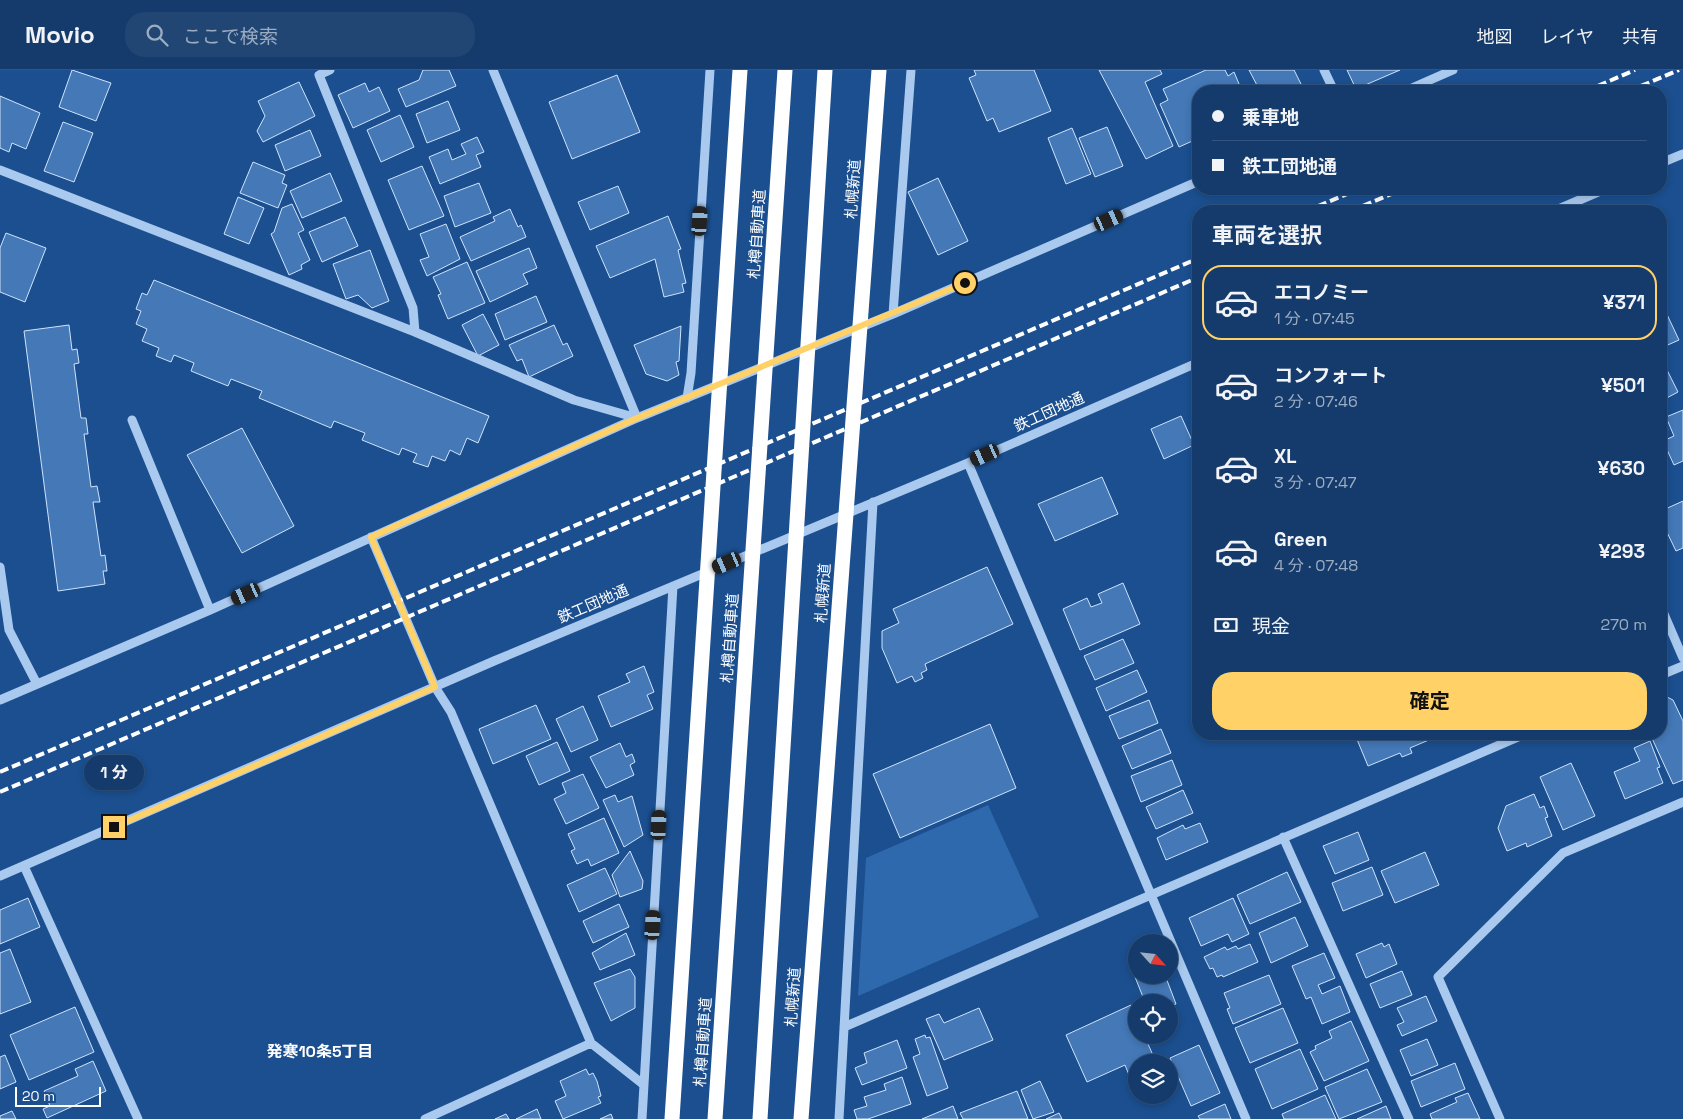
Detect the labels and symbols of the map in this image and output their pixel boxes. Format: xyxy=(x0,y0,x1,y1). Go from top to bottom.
street label: 札幌新道 xyxy=(841,158,864,220)
street label: 札樽自動車道 xyxy=(744,188,769,280)
car xyxy=(691,206,708,236)
car xyxy=(1092,207,1125,233)
route start xyxy=(954,272,976,294)
street label: 鉄工団地通 xyxy=(1011,388,1087,435)
car xyxy=(968,442,1001,468)
car xyxy=(710,550,743,576)
street label: 札幌新道 xyxy=(811,562,834,624)
street label: 鉄工団地通 xyxy=(555,580,631,627)
car xyxy=(229,581,262,607)
street label: 札樽自動車道 xyxy=(717,592,742,684)
callout: 1 分 xyxy=(84,754,144,790)
car xyxy=(650,810,667,840)
route end xyxy=(103,816,125,838)
car xyxy=(644,910,661,940)
north arrow xyxy=(1128,934,1178,984)
street label: 札幌新道 xyxy=(781,966,804,1028)
street label: 札樽自動車道 xyxy=(690,996,715,1088)
district label: 発寒10条5丁目 xyxy=(266,1041,374,1062)
scale bar xyxy=(15,1084,101,1107)

